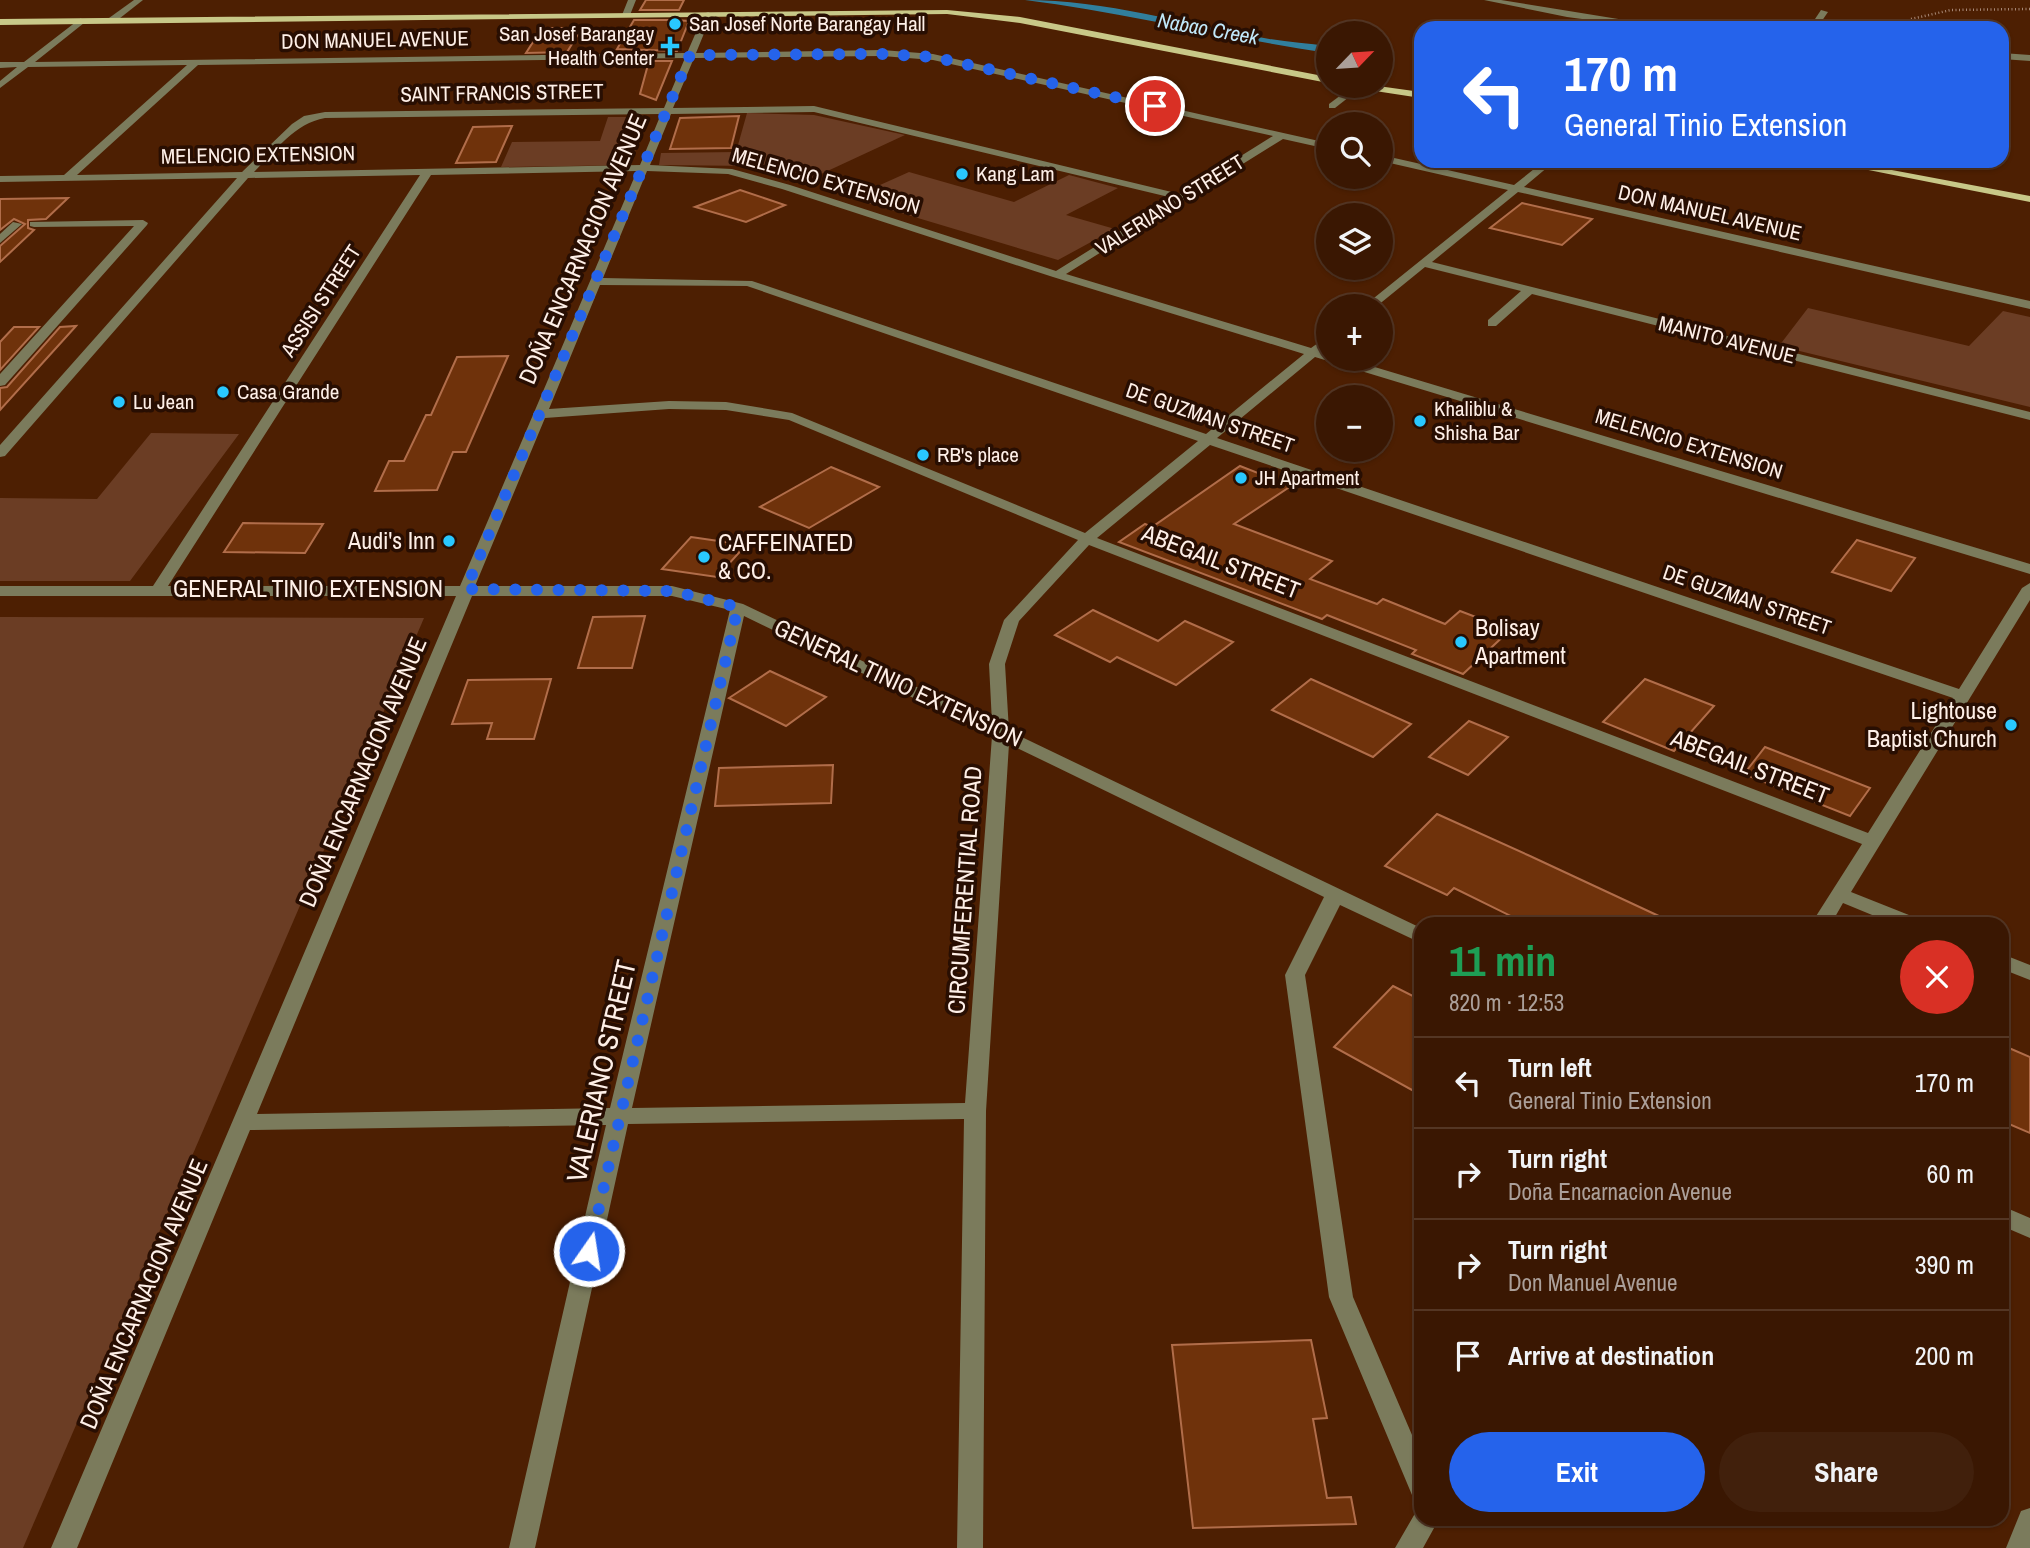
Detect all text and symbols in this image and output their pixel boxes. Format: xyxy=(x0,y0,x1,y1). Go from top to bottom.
water label: Nabao Creek xyxy=(1156,5,1262,52)
place label: San Josef Norte Barangay Hall xyxy=(689,9,925,38)
marker: San Josef Norte Barangay Hall xyxy=(667,16,683,32)
place label: San Josef Barangay Health Center xyxy=(499,19,654,72)
north arrow xyxy=(1316,21,1393,98)
map controls xyxy=(1316,21,1393,462)
street label: DON MANUEL AVENUE xyxy=(281,23,469,56)
marker: San Josef Barangay Health Center xyxy=(660,36,680,56)
text: 170 m xyxy=(1564,40,1678,106)
icon: left xyxy=(1449,49,1540,140)
street label: SAINT FRANCIS STREET xyxy=(400,76,604,109)
pin xyxy=(1125,76,1185,136)
icon: arrive xyxy=(1136,87,1174,125)
text: General Tinio Extension xyxy=(1564,103,1847,146)
street label: DOÑA ENCARNACION AVENUE xyxy=(511,109,654,389)
button: search xyxy=(1316,112,1393,189)
street label: MELENCIO EXTENSION xyxy=(161,138,355,171)
street label: MELENCIO EXTENSION xyxy=(729,140,923,221)
street label: VALERIANO STREET xyxy=(1090,147,1250,262)
place label: Kang Lam xyxy=(976,159,1055,188)
marker: Kang Lam xyxy=(954,166,970,182)
street label: DON MANUEL AVENUE xyxy=(1615,177,1805,248)
button: layers xyxy=(1316,203,1393,280)
street label: ASSISI STREET xyxy=(273,239,368,363)
button: + xyxy=(1316,294,1393,371)
street label: MANITO AVENUE xyxy=(1656,309,1799,371)
street label: DE GUZMAN STREET xyxy=(1122,375,1299,460)
place label: Casa Grande xyxy=(237,377,339,406)
marker: Casa Grande xyxy=(215,384,231,400)
button: − xyxy=(1316,385,1393,462)
place label: Lu Jean xyxy=(133,387,194,416)
marker: Lu Jean xyxy=(111,394,127,410)
place label: Khaliblu & Shisha Bar xyxy=(1434,394,1519,447)
street label: MELENCIO EXTENSION xyxy=(1592,401,1786,486)
marker: Khaliblu & Shisha Bar xyxy=(1412,413,1428,429)
place label: RB's place xyxy=(937,440,1019,469)
marker: RB's place xyxy=(915,447,931,463)
place label: JH Apartment xyxy=(1255,463,1360,492)
marker: JH Apartment xyxy=(1233,470,1249,486)
street label: ABEGAIL STREET xyxy=(1137,516,1305,606)
place label: Audi's Inn xyxy=(347,524,435,556)
place label: CAFFEINATED & CO. xyxy=(718,526,853,586)
marker: Audi's Inn xyxy=(441,533,457,549)
marker: CAFFEINATED & CO. xyxy=(696,549,712,565)
street label: DE GUZMAN STREET xyxy=(1659,557,1836,642)
street label: GENERAL TINIO EXTENSION xyxy=(173,572,443,604)
street label: GENERAL TINIO EXTENSION xyxy=(769,611,1028,754)
place label: Bolisay Apartment xyxy=(1474,611,1566,671)
street label: DOÑA ENCARNACION AVENUE xyxy=(291,632,434,912)
marker: Bolisay Apartment xyxy=(1453,634,1469,650)
place label: Lightouse Baptist Church xyxy=(1867,694,1997,754)
marker: Lightouse Baptist Church xyxy=(2003,717,2019,733)
street label: ABEGAIL STREET xyxy=(1666,721,1834,811)
street label: CIRCUMFERENTIAL ROAD xyxy=(939,765,989,1015)
text: 11 min xyxy=(1449,933,1556,989)
button: close xyxy=(1900,940,1974,1014)
street label: VALERIANO STREET xyxy=(557,956,645,1186)
text: 820 m · 12:53 xyxy=(1449,987,1564,1018)
text: Turn left xyxy=(1508,1050,1592,1085)
icon: left xyxy=(1449,1064,1487,1102)
text: 170 m xyxy=(1915,1065,1974,1100)
text: General Tinio Extension xyxy=(1508,1085,1712,1116)
text: Turn right xyxy=(1508,1141,1607,1176)
street label: DOÑA ENCARNACION AVENUE xyxy=(72,1154,215,1434)
icon: right xyxy=(1449,1155,1487,1193)
text: 60 m xyxy=(1927,1156,1974,1191)
text: Doña Encarnacion Avenue xyxy=(1508,1176,1732,1207)
position arrow xyxy=(552,1214,626,1288)
text: Turn right xyxy=(1508,1232,1607,1267)
icon: right xyxy=(1449,1246,1487,1284)
text: 390 m xyxy=(1915,1247,1974,1282)
text: Don Manuel Avenue xyxy=(1508,1267,1678,1298)
icon: arrive xyxy=(1449,1337,1487,1375)
text: Arrive at destination xyxy=(1508,1338,1714,1373)
text: 200 m xyxy=(1915,1338,1974,1373)
button: Exit xyxy=(1449,1432,1705,1512)
button: Share xyxy=(1719,1432,1974,1512)

